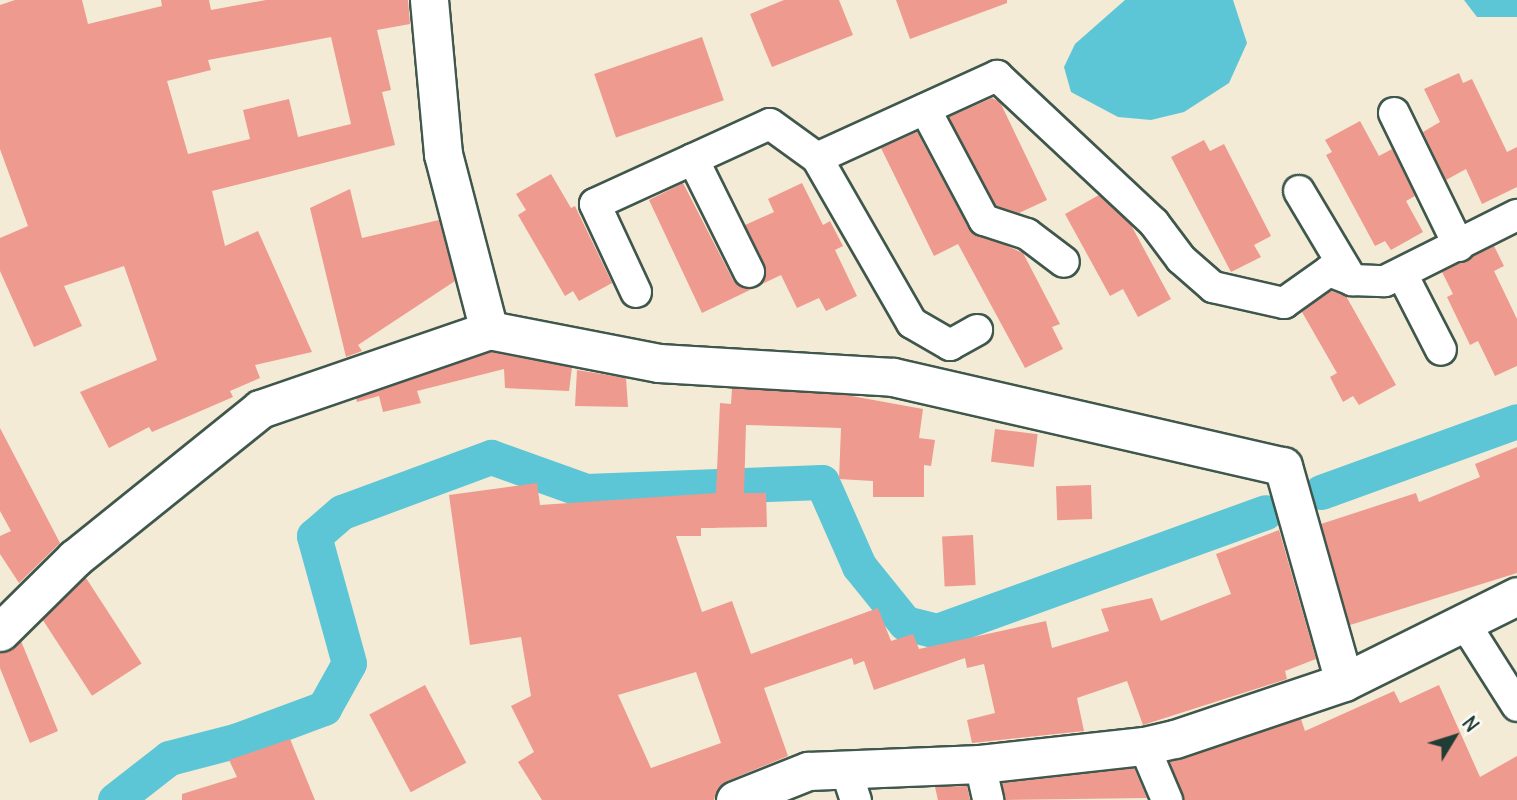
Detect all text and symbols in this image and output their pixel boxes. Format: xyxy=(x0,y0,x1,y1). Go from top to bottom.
north arrow xyxy=(1419,702,1489,772)
text: N xyxy=(1457,711,1484,737)

